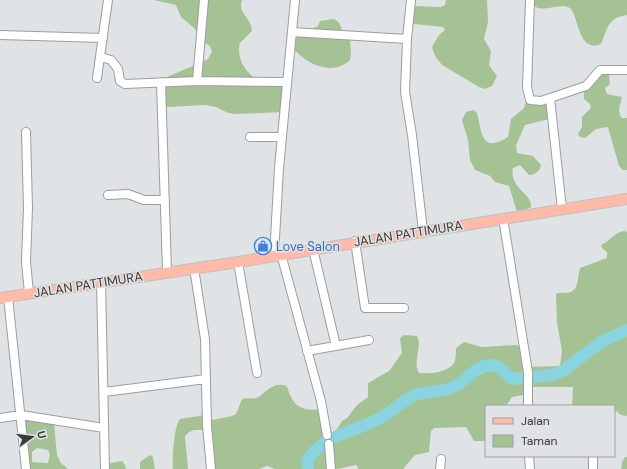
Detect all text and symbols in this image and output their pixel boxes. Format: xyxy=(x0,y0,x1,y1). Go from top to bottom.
street label: JALAN PATTIMURA xyxy=(352,216,464,251)
shop icon: Love Salon xyxy=(253,236,273,256)
place label: Love Salon xyxy=(276,238,340,255)
street label: JALAN PATTIMURA xyxy=(32,267,144,302)
legend xyxy=(485,405,615,457)
text: Jalan xyxy=(521,413,550,429)
north arrow xyxy=(12,417,52,457)
text: U xyxy=(34,429,49,440)
text: Taman xyxy=(521,433,558,449)

